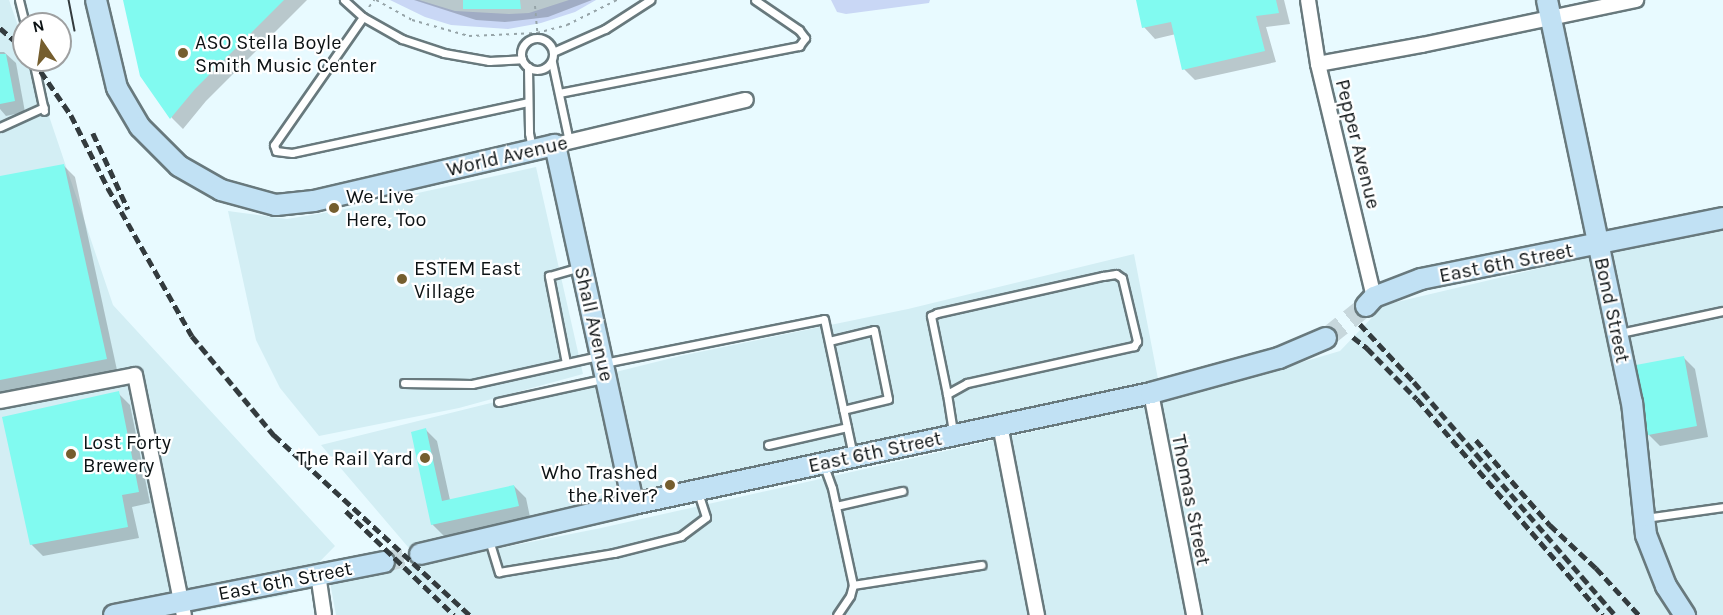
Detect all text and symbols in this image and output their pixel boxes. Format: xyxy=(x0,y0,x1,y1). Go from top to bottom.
north arrow xyxy=(12,12,72,72)
text: N xyxy=(31,15,46,36)
place label: ASO Stella Boyle Smith Music Center xyxy=(195,30,376,77)
marker: ASO Stella Boyle Smith Music Center xyxy=(176,46,190,60)
street label: Pepper Avenue xyxy=(1330,77,1386,211)
street label: World Avenue xyxy=(444,130,570,182)
place label: We Live Here, Too xyxy=(346,184,426,231)
marker: We Live Here, Too xyxy=(327,201,341,215)
street label: East 6th Street xyxy=(1437,238,1575,288)
street label: Bond Street xyxy=(1589,255,1635,365)
place label: ESTEM East Village xyxy=(414,256,521,303)
street label: Shall Avenue xyxy=(569,264,619,384)
marker: ESTEM East Village xyxy=(395,272,409,286)
street label: East 6th Street xyxy=(806,426,944,478)
place label: Lost Forty Brewery xyxy=(83,430,171,477)
street label: Thomas Street xyxy=(1167,432,1215,568)
place label: The Rail Yard xyxy=(296,446,413,470)
marker: Lost Forty Brewery xyxy=(64,447,78,461)
marker: The Rail Yard xyxy=(418,451,432,465)
place label: Who Trashed the River? xyxy=(541,461,658,508)
marker: Who Trashed the River? xyxy=(663,478,677,492)
street label: East 6th Street xyxy=(216,556,354,606)

